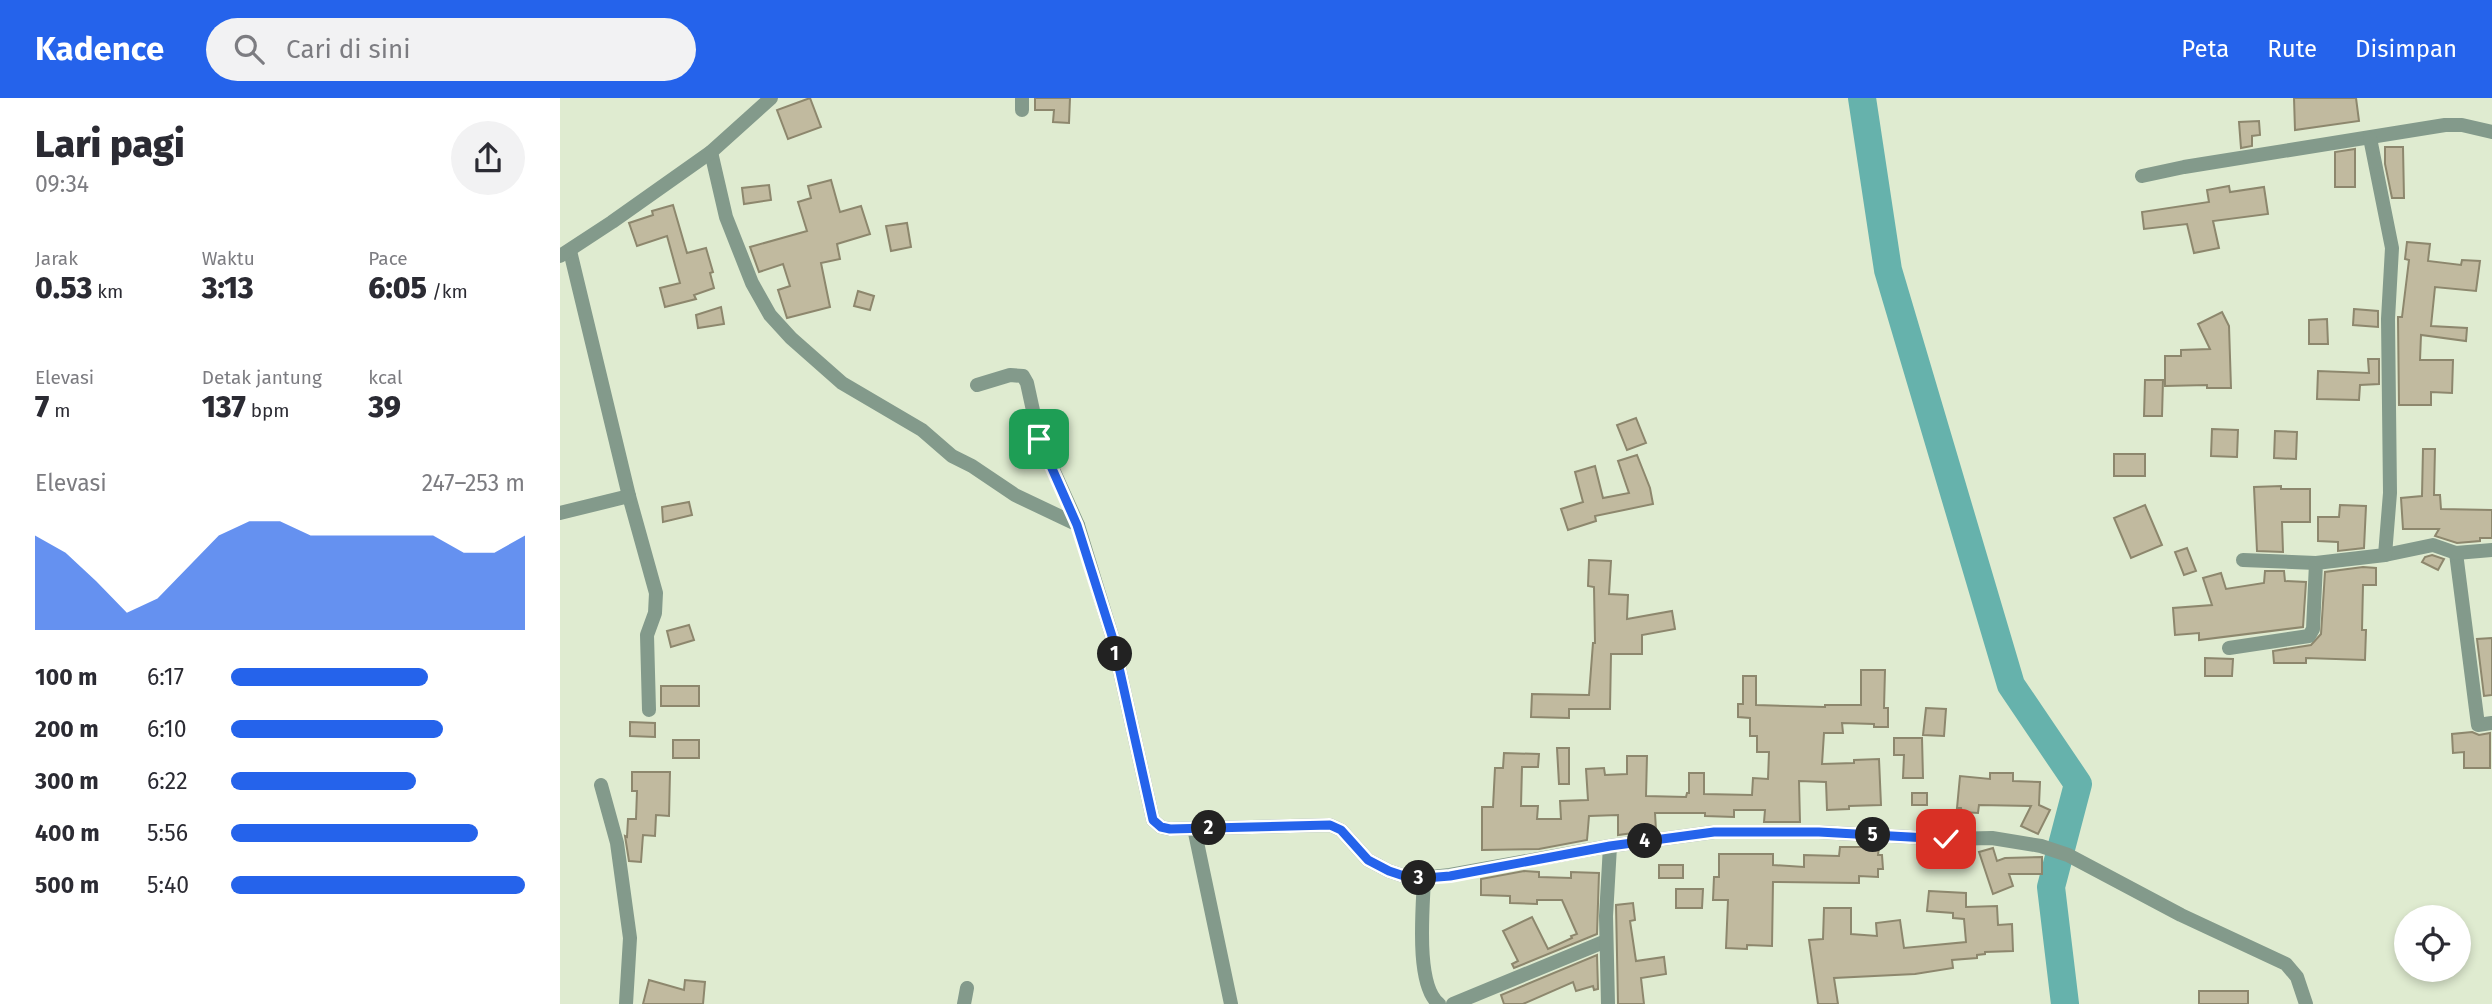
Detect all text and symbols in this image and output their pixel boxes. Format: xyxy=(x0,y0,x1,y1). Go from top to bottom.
search box xyxy=(206,18,696,81)
text: Kadence xyxy=(35,29,164,69)
icon: search xyxy=(230,30,268,68)
text: Cari di sini xyxy=(286,34,411,65)
text: Peta xyxy=(2181,35,2229,63)
text: Rute xyxy=(2267,35,2317,63)
text: Disimpan xyxy=(2355,35,2457,63)
text: Lari pagi xyxy=(35,121,185,167)
button: share xyxy=(451,121,525,195)
text: 09:34 xyxy=(35,170,89,198)
text: Jarak xyxy=(35,247,78,270)
text: Waktu xyxy=(202,247,255,270)
text: Pace xyxy=(368,247,408,270)
text: 0.53 xyxy=(35,270,92,306)
text: 3:13 xyxy=(202,270,254,306)
text: 6:05 xyxy=(368,270,427,306)
text: km xyxy=(92,280,123,303)
text: /km xyxy=(427,280,468,303)
text: Elevasi xyxy=(35,366,94,389)
text: Detak jantung xyxy=(202,366,322,389)
text: kcal xyxy=(368,366,403,389)
text: 7 xyxy=(35,389,49,425)
text: 137 xyxy=(202,389,246,425)
text: 39 xyxy=(368,389,401,425)
text: m xyxy=(49,399,71,422)
text: bpm xyxy=(246,399,290,422)
pin xyxy=(1009,409,1069,469)
icon: arrive xyxy=(1020,420,1058,458)
text: Elevasi xyxy=(35,469,107,497)
text: 247–253 m xyxy=(422,469,525,497)
pin: 1 xyxy=(1098,636,1132,672)
text: 1 xyxy=(1110,642,1119,665)
text: 100 m xyxy=(35,663,97,691)
text: 6:17 xyxy=(147,663,184,691)
text: 200 m xyxy=(35,715,99,743)
text: 6:10 xyxy=(147,715,187,743)
text: 300 m xyxy=(35,767,99,795)
text: 6:22 xyxy=(147,767,188,795)
pin xyxy=(1916,809,1976,869)
pin: 2 xyxy=(1192,810,1226,846)
text: 2 xyxy=(1204,816,1213,839)
pin: 5 xyxy=(1856,818,1890,852)
text: 400 m xyxy=(35,819,100,847)
text: 5:56 xyxy=(147,819,188,847)
icon: check xyxy=(1927,820,1965,858)
text: 5 xyxy=(1867,823,1878,846)
pin: 4 xyxy=(1628,824,1662,858)
text: 4 xyxy=(1639,829,1650,852)
pin: 3 xyxy=(1402,860,1436,896)
text: 3 xyxy=(1414,866,1423,889)
text: 500 m xyxy=(35,871,99,899)
text: 5:40 xyxy=(147,871,189,899)
map controls xyxy=(2394,905,2471,982)
button: locate xyxy=(2394,905,2471,982)

